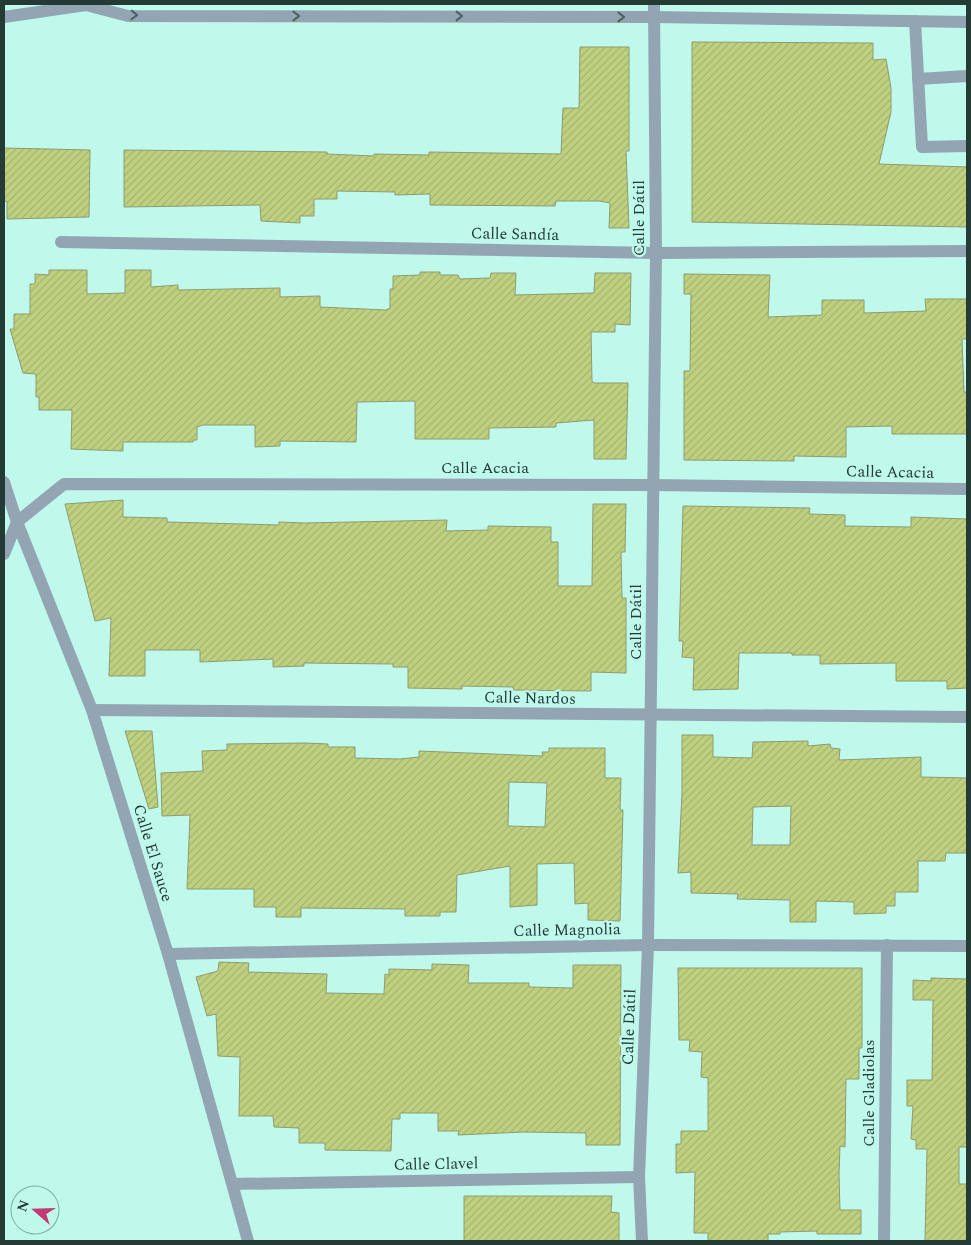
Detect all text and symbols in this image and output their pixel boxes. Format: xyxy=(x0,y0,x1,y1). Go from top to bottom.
one-way arrow xyxy=(130,10,138,21)
one-way arrow xyxy=(292,11,300,21)
one-way arrow xyxy=(455,11,463,21)
one-way arrow xyxy=(618,12,625,22)
street label: Calle Dátil xyxy=(627,180,651,256)
street label: Calle Sandía xyxy=(471,221,559,247)
street label: Calle Acacia xyxy=(441,456,529,480)
street label: Calle Acacia xyxy=(846,459,934,485)
street label: Calle Dátil xyxy=(624,584,648,660)
street label: Calle Nardos xyxy=(484,685,576,711)
street label: Calle El Sauce xyxy=(127,801,179,905)
street label: Calle Magnolia xyxy=(513,917,621,943)
street label: Calle Dátil xyxy=(616,989,642,1065)
street label: Calle Gladiolas xyxy=(857,1039,881,1147)
street label: Calle Clavel xyxy=(393,1151,479,1177)
north arrow xyxy=(10,1185,60,1235)
text: N xyxy=(11,1197,35,1215)

